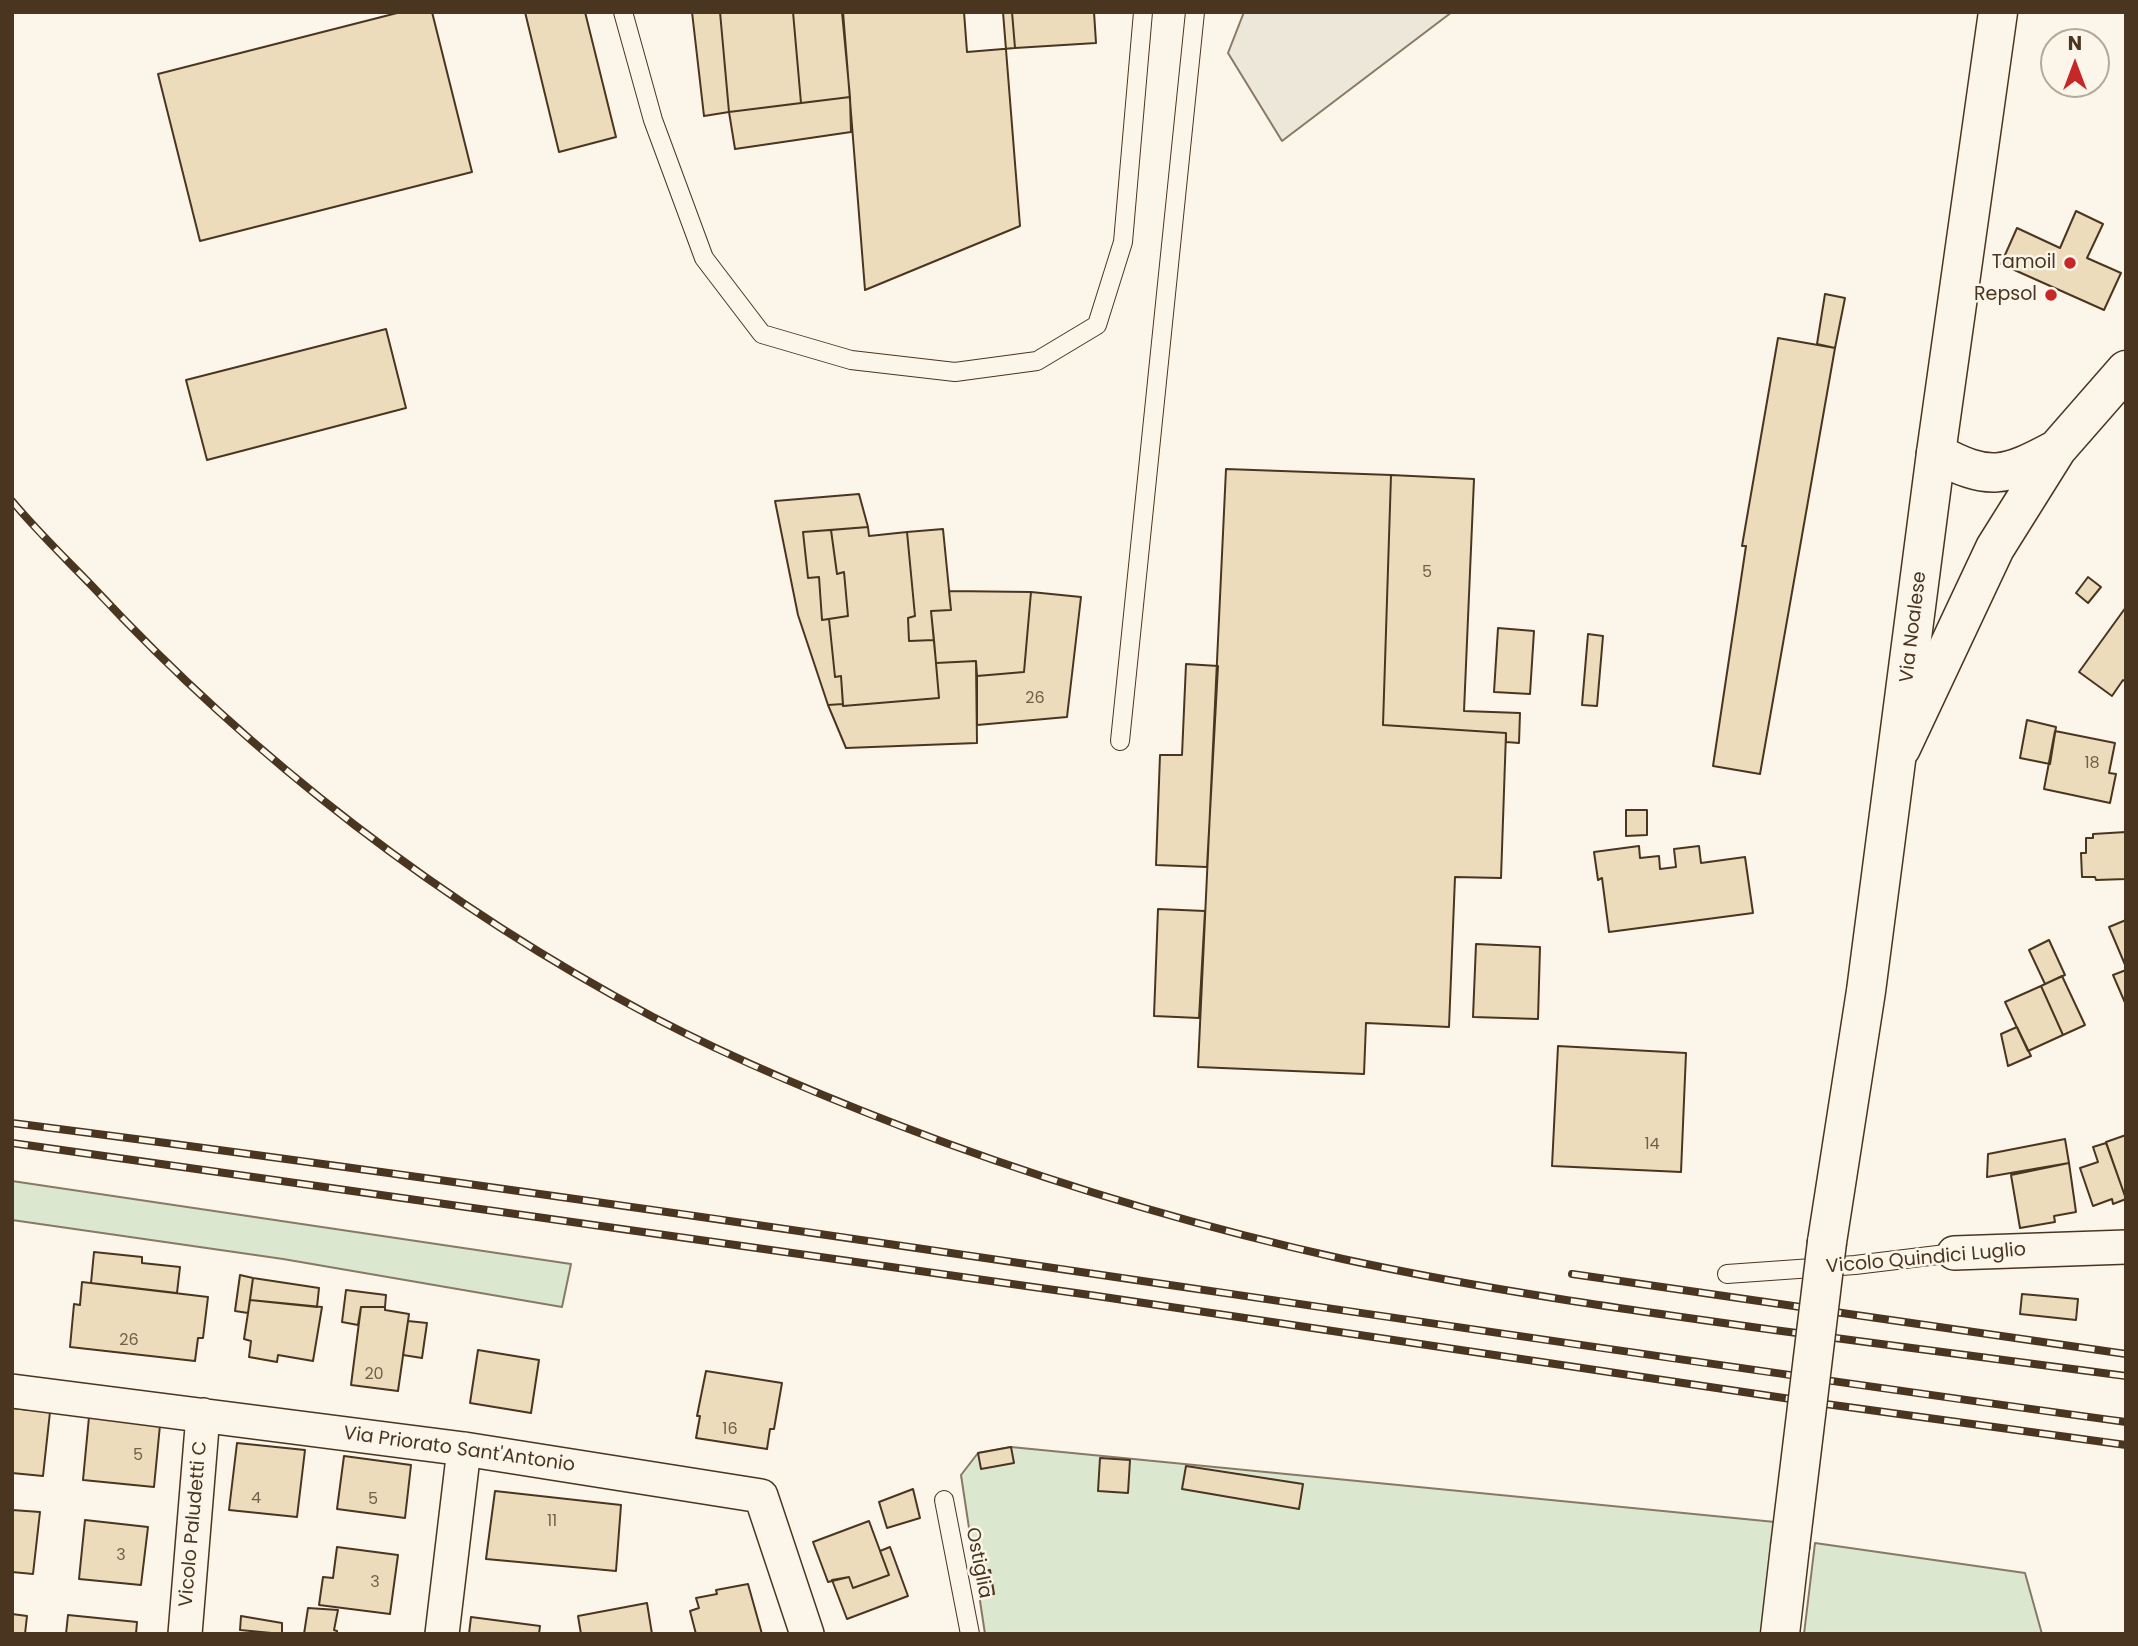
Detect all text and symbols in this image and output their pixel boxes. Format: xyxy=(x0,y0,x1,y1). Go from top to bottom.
north arrow xyxy=(2040,28,2110,98)
text: N xyxy=(2068,30,2082,57)
place label: Tamoil xyxy=(1992,252,2056,274)
marker: Tamoil xyxy=(2062,255,2078,271)
place label: Repsol xyxy=(1974,284,2037,306)
marker: Repsol xyxy=(2043,287,2059,303)
house number: 5 xyxy=(1422,563,1432,583)
street label: Via Noalese xyxy=(1896,570,1932,684)
house number: 26 xyxy=(1025,689,1045,709)
house number: 18 xyxy=(2084,754,2100,774)
house number: 14 xyxy=(1644,1135,1660,1155)
street label: Vicolo Quindici Luglio xyxy=(1825,1239,2027,1279)
house number: 26 xyxy=(119,1331,139,1351)
house number: 20 xyxy=(364,1365,384,1385)
house number: 16 xyxy=(722,1420,738,1440)
street label: Via Priorato Sant'Antonio xyxy=(342,1422,576,1478)
street label: Vicolo Paludetti C xyxy=(175,1440,213,1608)
house number: 5 xyxy=(133,1446,143,1466)
house number: 4 xyxy=(251,1489,261,1509)
house number: 5 xyxy=(368,1490,378,1510)
house number: 11 xyxy=(547,1512,557,1532)
street label: Ostiglia xyxy=(960,1526,996,1600)
house number: 3 xyxy=(116,1546,126,1566)
house number: 3 xyxy=(370,1573,380,1593)

